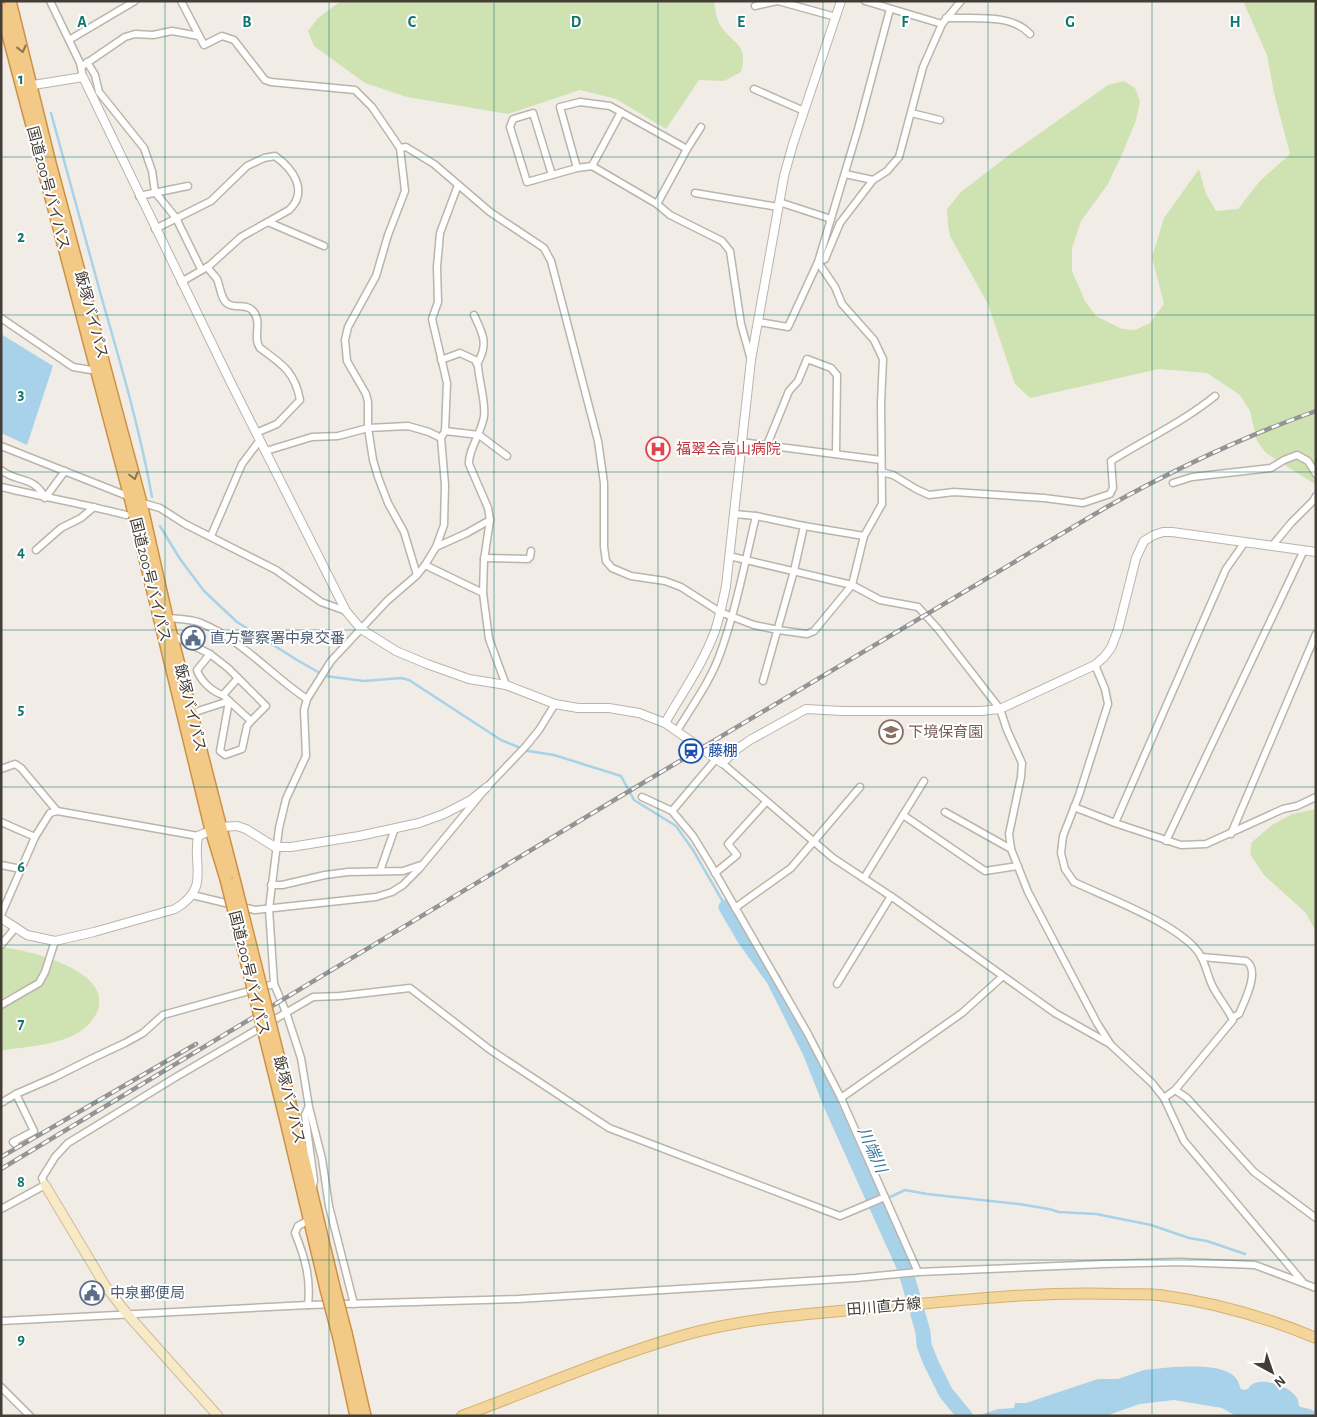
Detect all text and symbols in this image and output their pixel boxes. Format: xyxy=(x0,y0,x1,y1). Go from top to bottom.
text: A xyxy=(77,14,87,30)
text: B xyxy=(242,14,252,30)
text: C xyxy=(408,14,417,30)
text: D xyxy=(571,14,582,30)
text: E xyxy=(737,14,745,30)
text: F xyxy=(901,14,909,30)
text: G xyxy=(1065,14,1075,30)
text: H xyxy=(1229,14,1241,30)
one-way arrow xyxy=(16,44,26,52)
text: 1 xyxy=(18,71,24,87)
street label: 国道200号バイパス xyxy=(24,124,73,251)
text: 2 xyxy=(17,229,25,245)
street label: 飯塚バイパス xyxy=(72,269,111,360)
text: 3 xyxy=(18,386,25,402)
hospital icon: 福翠会高山病院 xyxy=(645,436,671,462)
place label: 福翠会高山病院 xyxy=(676,441,781,457)
one-way arrow xyxy=(128,472,139,481)
street label: 国道200号バイパス xyxy=(127,516,174,644)
text: 4 xyxy=(17,544,25,560)
public building icon: 直方警察署中泉交番 xyxy=(180,625,206,651)
place label: 直方警察署中泉交番 xyxy=(210,629,345,646)
street label: 飯塚バイパス xyxy=(172,662,209,753)
text: 5 xyxy=(18,701,25,717)
school or university icon: 下境保育園 xyxy=(878,719,904,745)
place label: 下境保育園 xyxy=(908,724,983,740)
station icon: 藤棚 xyxy=(678,738,704,764)
place label: 藤棚 xyxy=(708,743,738,759)
text: 6 xyxy=(17,859,25,875)
street label: 国道200号バイパス xyxy=(226,909,273,1037)
text: 7 xyxy=(18,1016,25,1032)
street label: 飯塚バイパス xyxy=(271,1054,308,1145)
water label: 川端川 xyxy=(855,1124,891,1177)
text: 8 xyxy=(17,1174,25,1190)
public building icon: 中泉郵便局 xyxy=(79,1280,105,1306)
place label: 中泉郵便局 xyxy=(110,1285,185,1301)
street label: 田川直方線 xyxy=(846,1294,922,1318)
text: 9 xyxy=(17,1331,25,1347)
north arrow xyxy=(1247,1347,1297,1397)
text: N xyxy=(1271,1373,1288,1390)

